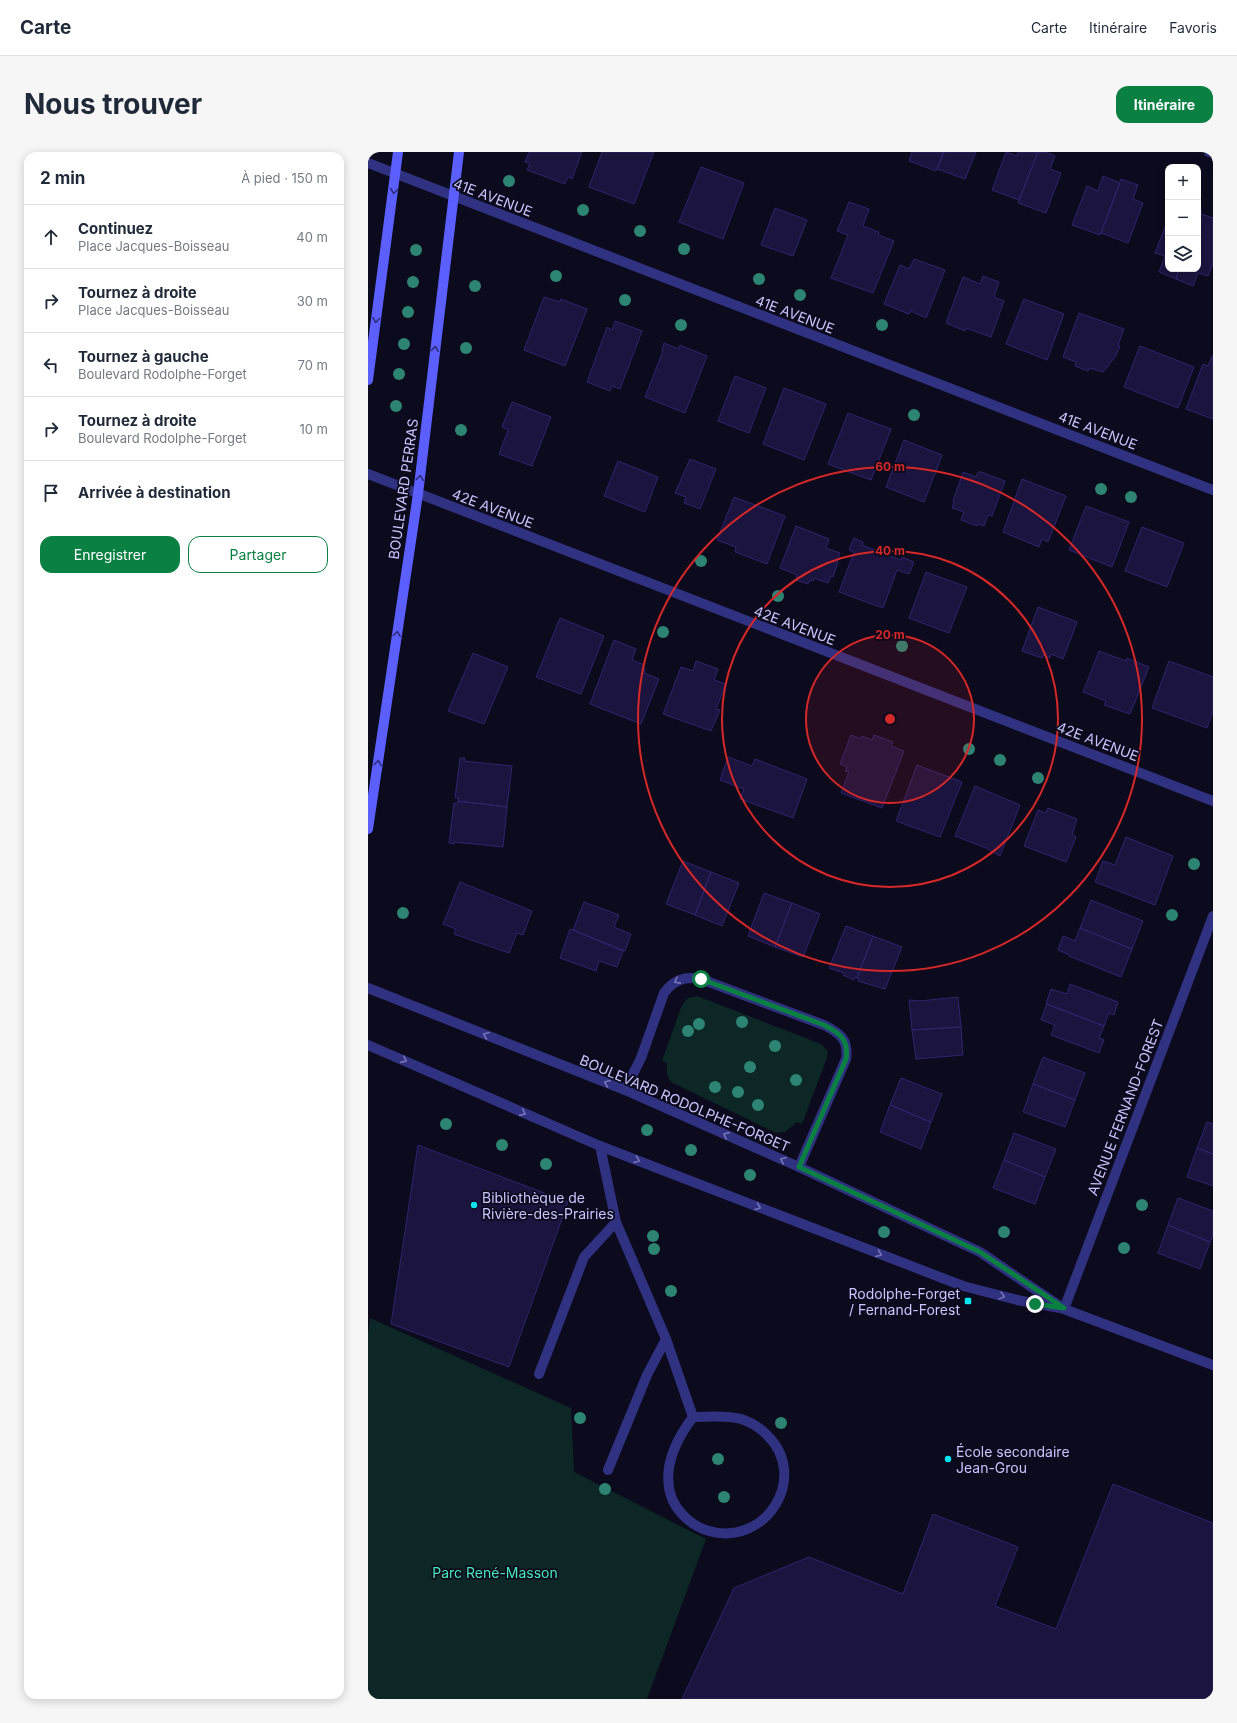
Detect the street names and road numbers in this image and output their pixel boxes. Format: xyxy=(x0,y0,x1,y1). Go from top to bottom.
street label: 41E AVENUE xyxy=(451,174,535,220)
street label: 41E AVENUE xyxy=(753,291,837,337)
street label: 41E AVENUE xyxy=(1056,407,1140,453)
street label: BOULEVARD PERRAS xyxy=(385,417,421,561)
street label: 42E AVENUE xyxy=(450,485,536,531)
street label: 42E AVENUE xyxy=(752,602,838,648)
street label: 42E AVENUE xyxy=(1055,718,1141,764)
street label: AVENUE FERNAND-FOREST xyxy=(1083,1016,1167,1198)
street label: BOULEVARD RODOLPHE-FORGET xyxy=(577,1051,793,1155)

